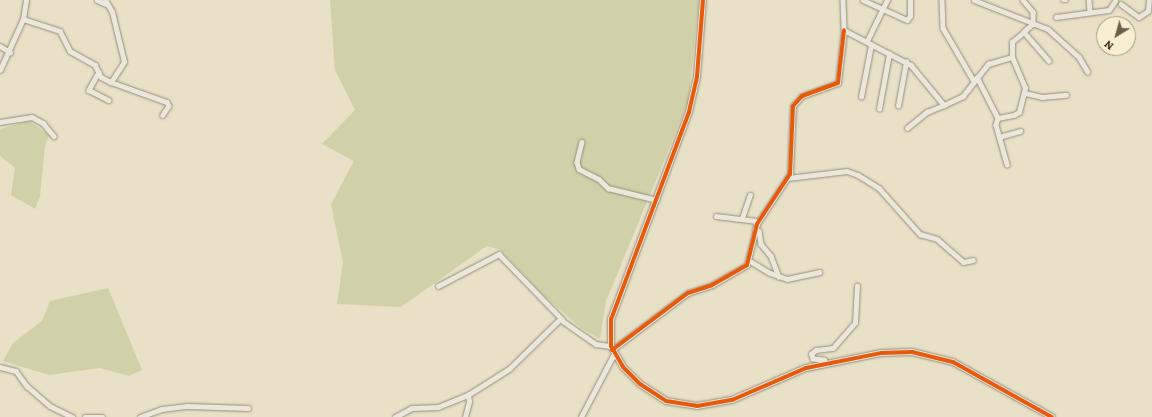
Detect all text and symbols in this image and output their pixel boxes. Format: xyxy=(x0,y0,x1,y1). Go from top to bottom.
north arrow xyxy=(1096,16,1136,56)
text: N xyxy=(1101,37,1117,54)

